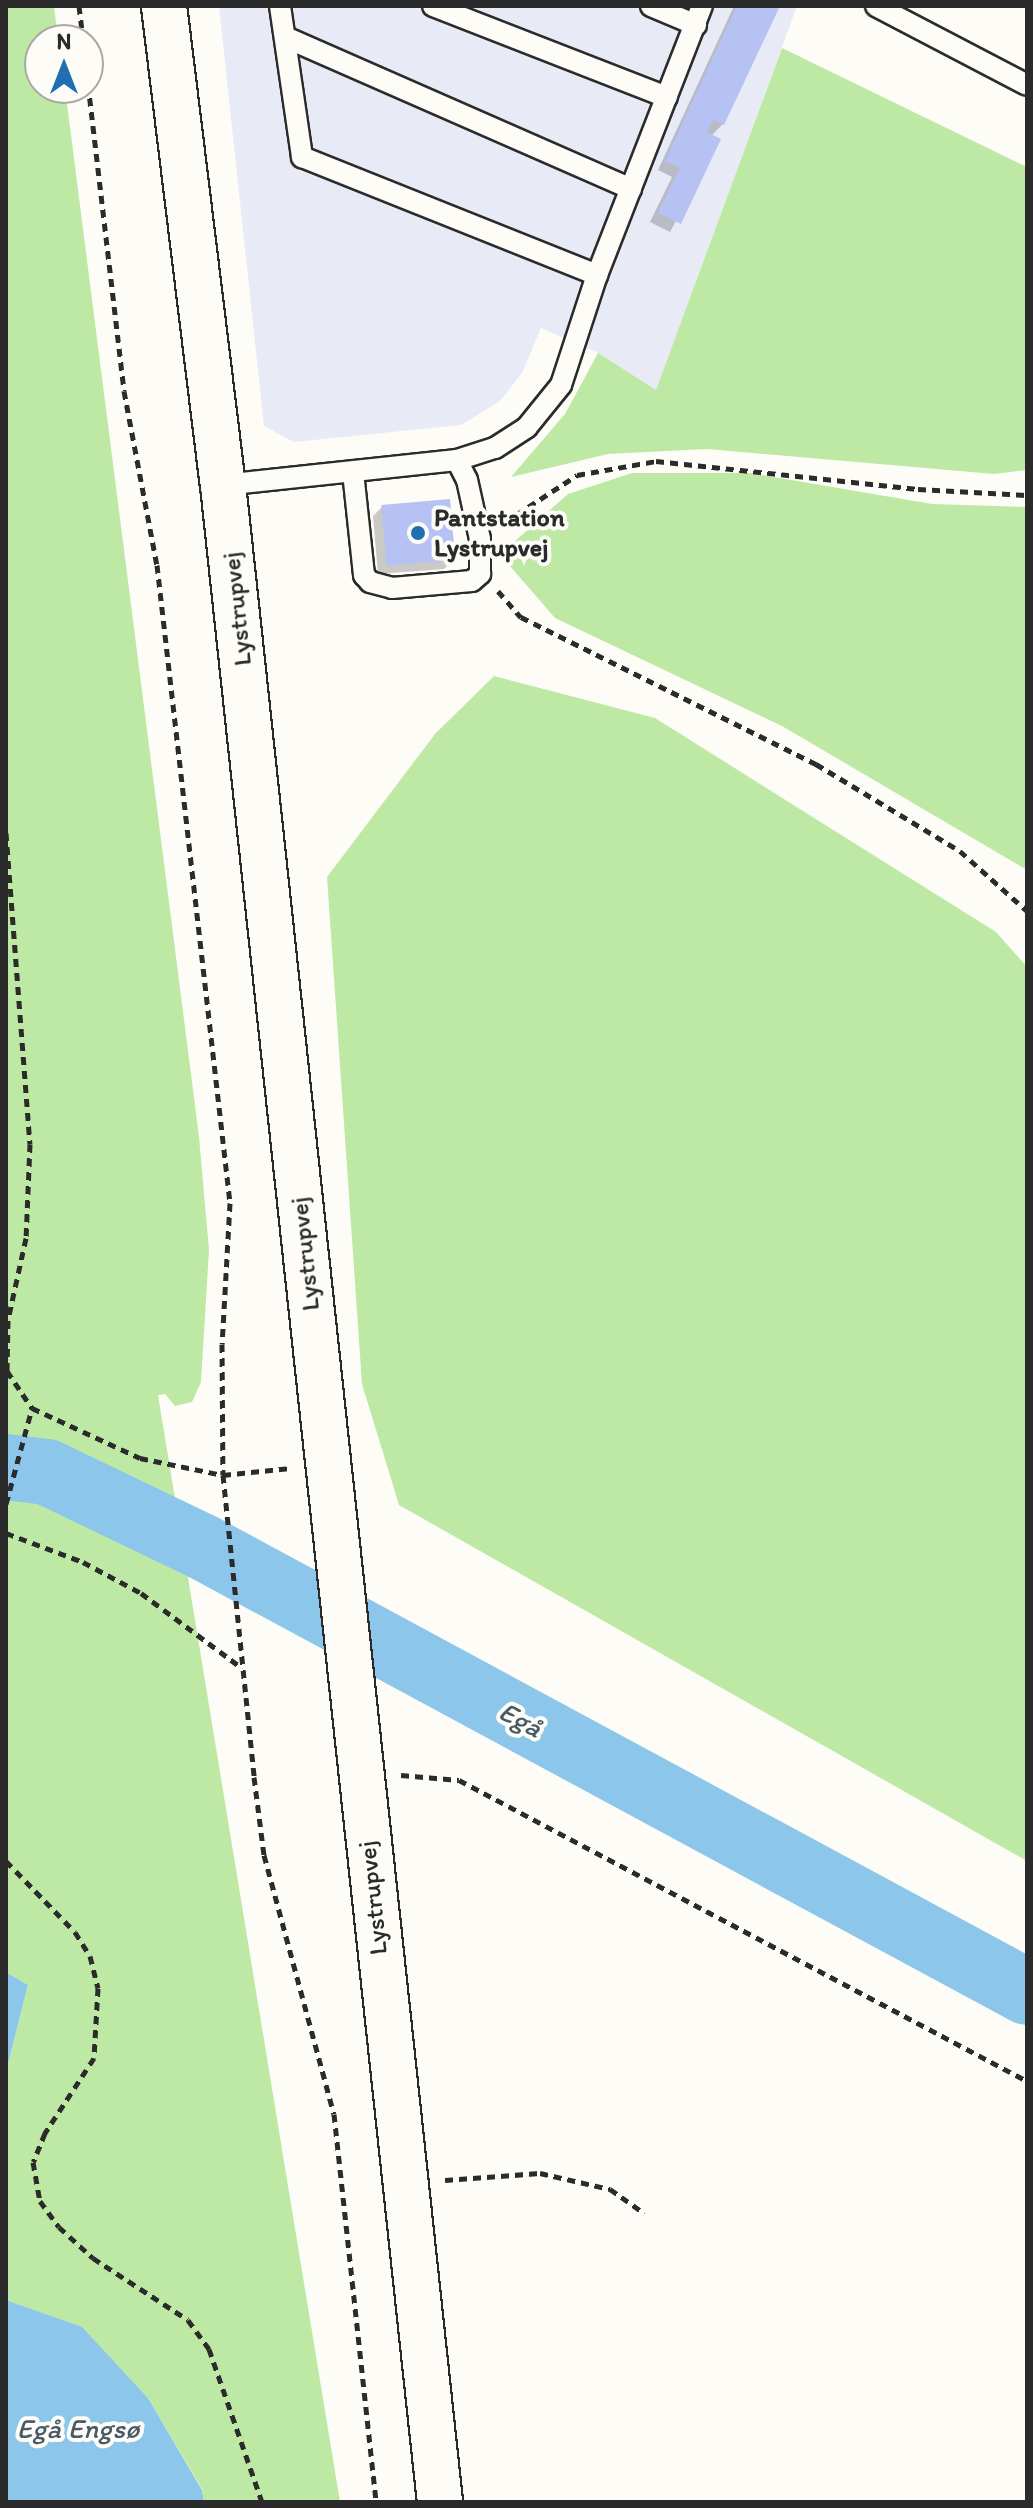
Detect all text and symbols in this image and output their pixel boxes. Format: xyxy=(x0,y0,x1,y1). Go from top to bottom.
north arrow xyxy=(24,24,104,104)
text: N xyxy=(57,28,71,55)
place label: Pantstation Lystrupvej xyxy=(434,502,565,564)
marker: Pantstation Lystrupvej xyxy=(409,524,427,542)
street label: Lystrupvej xyxy=(215,550,259,668)
street label: Lystrupvej xyxy=(283,1195,327,1313)
water label: Egå xyxy=(494,1694,548,1744)
street label: Lystrupvej xyxy=(351,1839,395,1957)
water label: Egå Engsø xyxy=(16,2411,140,2445)

